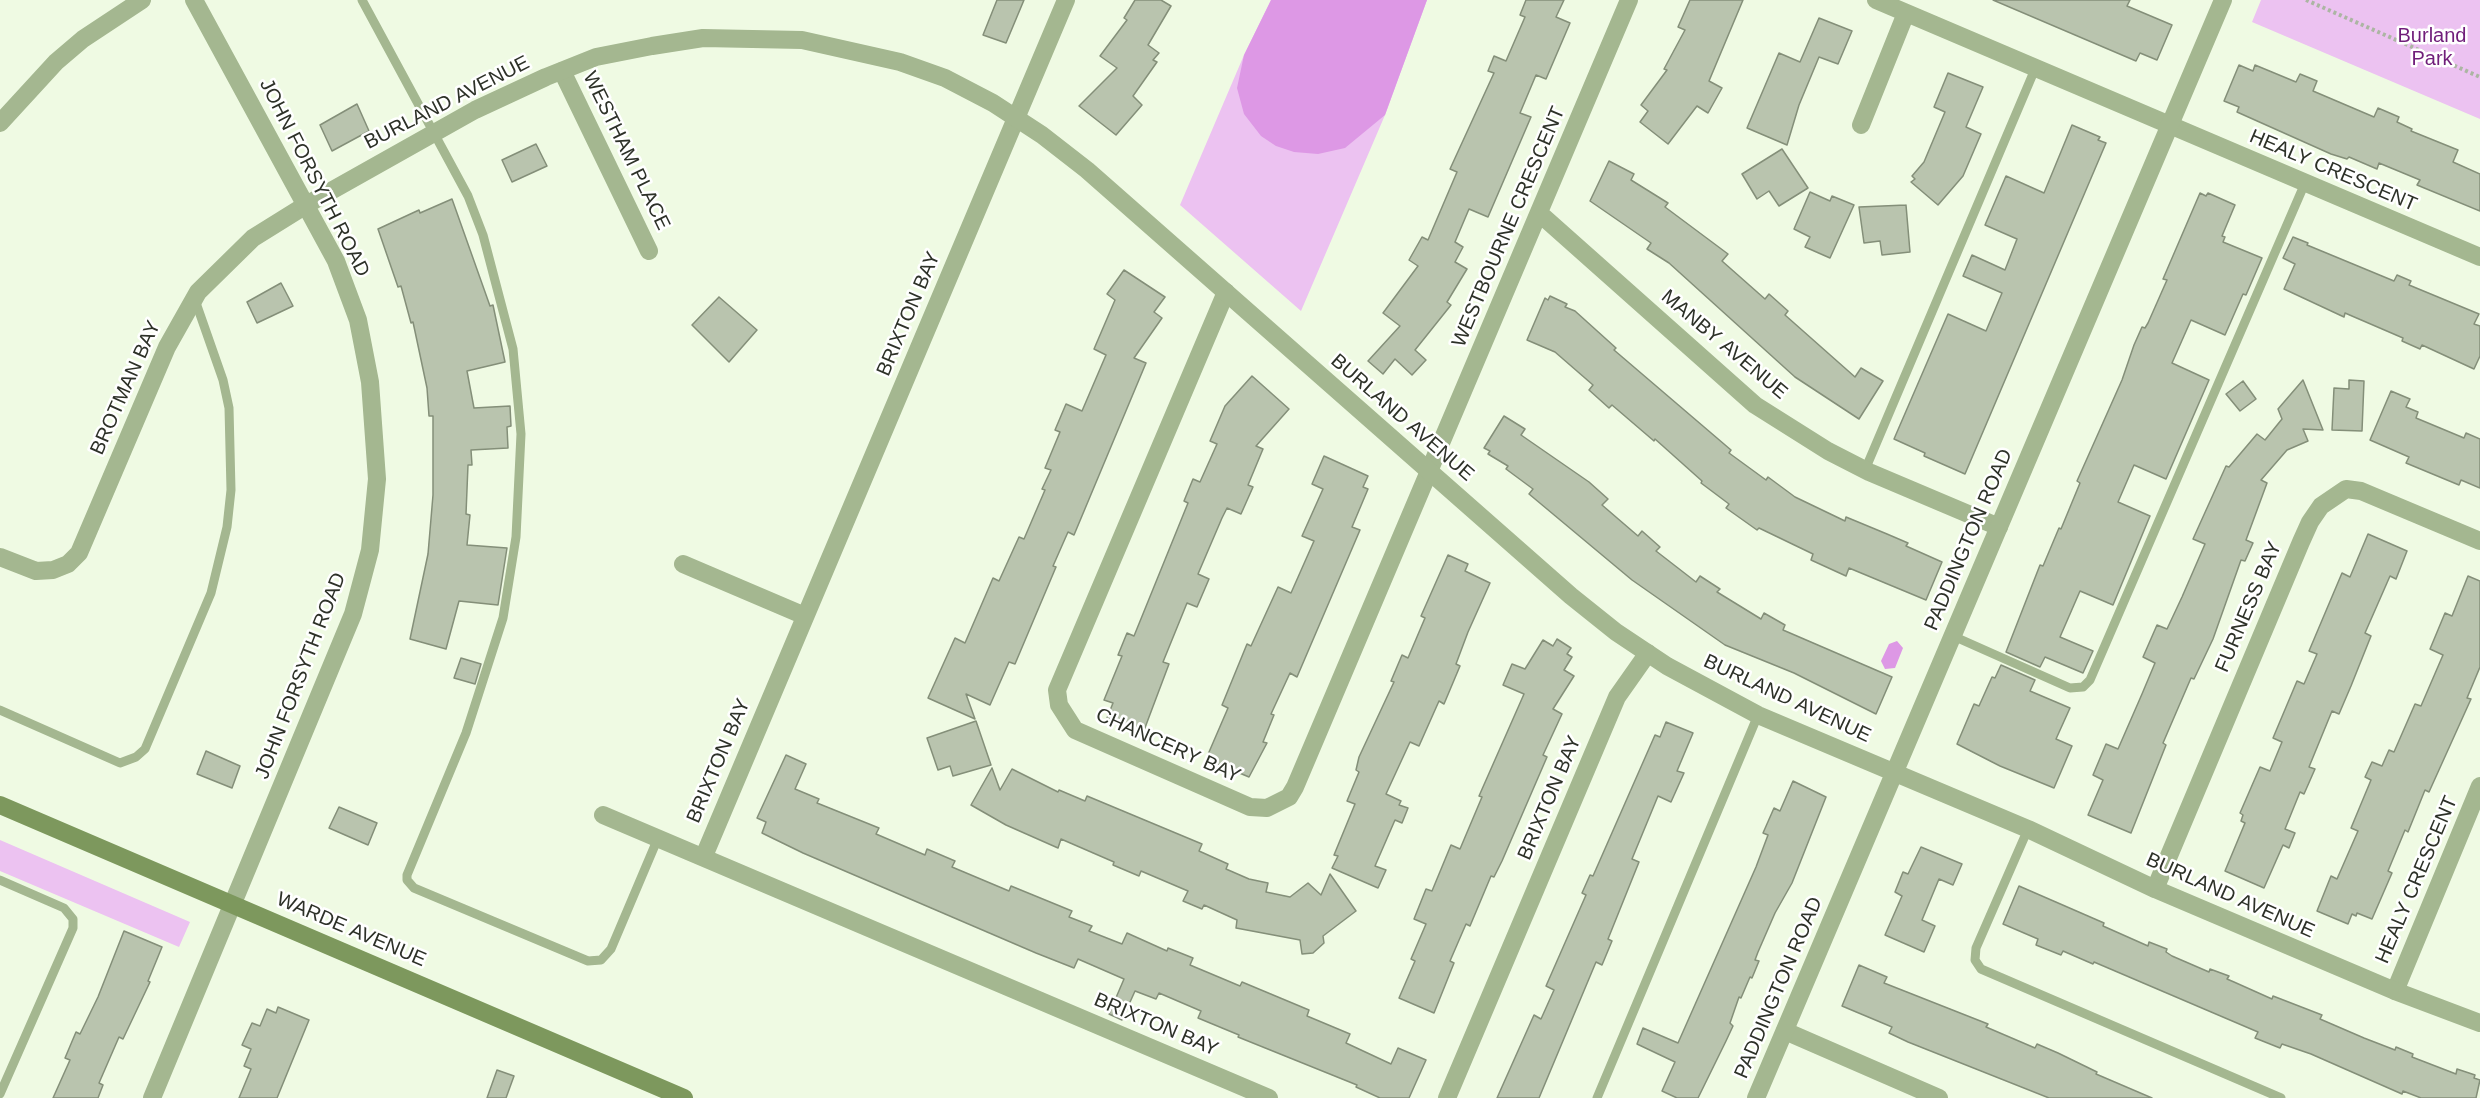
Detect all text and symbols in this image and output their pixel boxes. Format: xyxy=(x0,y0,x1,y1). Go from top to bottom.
park label: Burland Park xyxy=(2398,24,2466,71)
street label: BURLAND AVENUE xyxy=(361,51,533,155)
street label: WESTHAM PLACE xyxy=(577,68,675,234)
street label: JOHN FORSYTH ROAD xyxy=(254,75,374,281)
street label: WESTBOURNE CRESCENT xyxy=(1447,103,1571,351)
street label: HEALY CRESCENT xyxy=(2246,125,2420,217)
street label: BRIXTON BAY xyxy=(872,248,946,380)
street label: MANBY AVENUE xyxy=(1656,285,1792,405)
street label: BROTMAN BAY xyxy=(86,317,166,459)
street label: BURLAND AVENUE xyxy=(1325,349,1479,487)
street label: PADDINGTON ROAD xyxy=(1920,446,2018,634)
street label: FURNESS BAY xyxy=(2211,538,2287,676)
street label: JOHN FORSYTH ROAD xyxy=(251,570,351,782)
street label: BURLAND AVENUE xyxy=(1700,650,1874,748)
street label: BRIXTON BAY xyxy=(682,695,756,827)
street label: CHANCERY BAY xyxy=(1092,703,1244,789)
street label: BRIXTON BAY xyxy=(1513,732,1587,864)
street label: HEALY CRESCENT xyxy=(2371,793,2463,967)
street label: BURLAND AVENUE xyxy=(2142,848,2318,944)
street label: WARDE AVENUE xyxy=(273,888,429,972)
street label: PADDINGTON ROAD xyxy=(1730,894,1828,1082)
street label: BRIXTON BAY xyxy=(1090,988,1222,1062)

